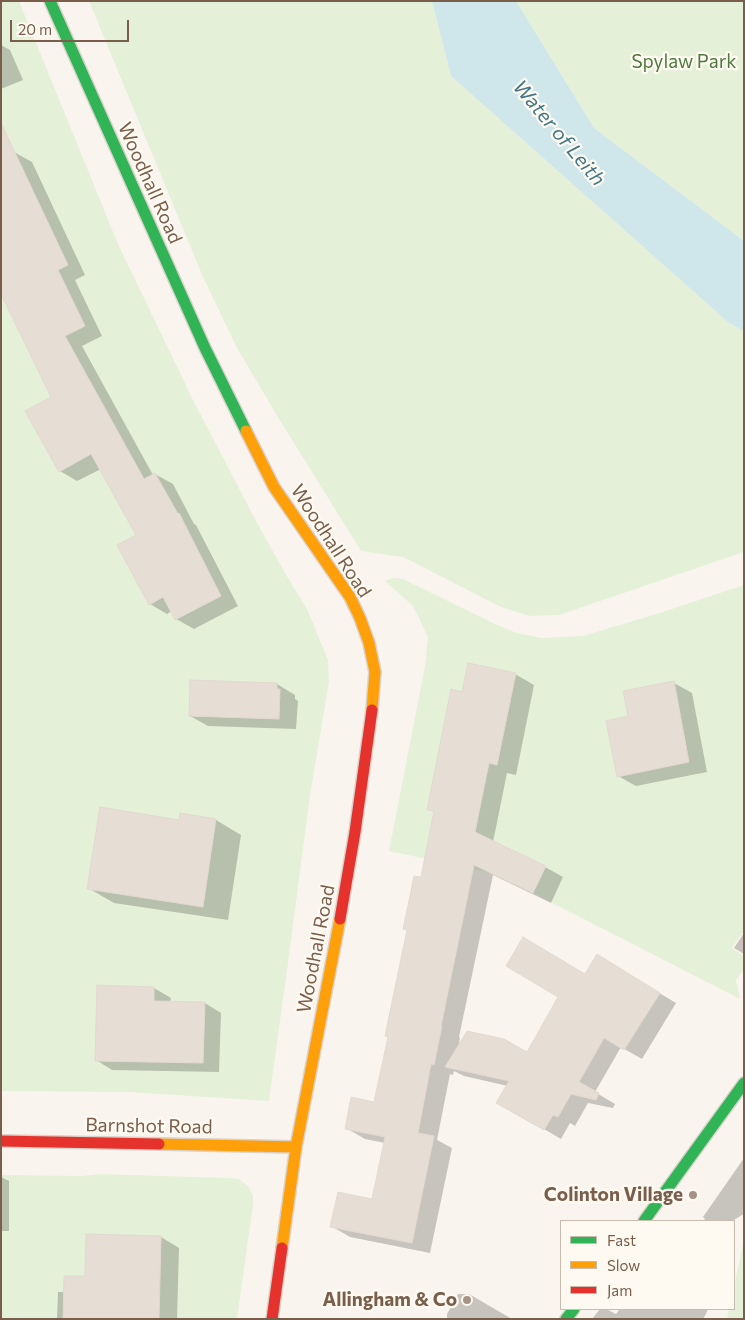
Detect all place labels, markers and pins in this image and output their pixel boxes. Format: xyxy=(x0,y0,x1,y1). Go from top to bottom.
place label: Colinton Village xyxy=(544,1184,683,1206)
marker: Colinton Village xyxy=(687,1189,699,1201)
place label: Allingham & Co xyxy=(323,1289,457,1311)
marker: Allingham & Co xyxy=(461,1294,473,1306)

